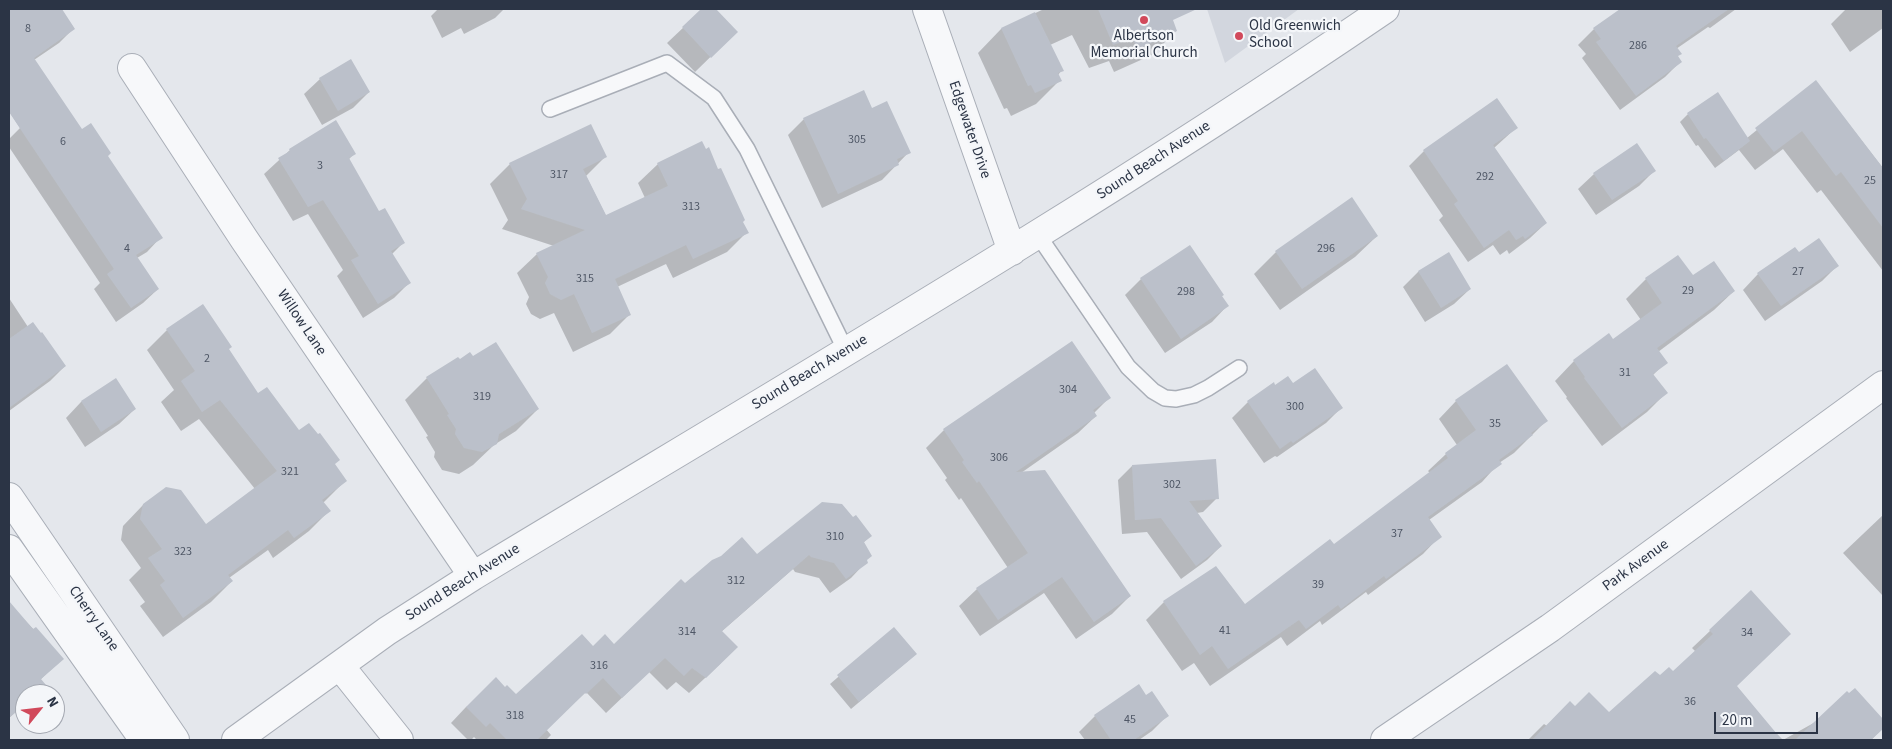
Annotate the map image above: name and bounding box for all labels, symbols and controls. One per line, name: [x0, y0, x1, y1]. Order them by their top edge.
marker: Albertson Memorial Church: [1138, 14, 1150, 26]
place label: Old Greenwich School: [1249, 18, 1341, 53]
house number: 8: [25, 22, 31, 36]
place label: Albertson Memorial Church: [1090, 28, 1198, 63]
marker: Old Greenwich School: [1233, 30, 1245, 42]
house number: 286: [1629, 39, 1647, 53]
street label: Edgewater Drive: [944, 79, 994, 181]
street label: Sound Beach Avenue: [1094, 118, 1214, 204]
house number: 305: [848, 133, 866, 147]
house number: 6: [60, 135, 66, 149]
house number: 3: [317, 159, 323, 173]
house number: 317: [550, 168, 568, 182]
house number: 292: [1476, 170, 1494, 184]
house number: 25: [1864, 174, 1876, 188]
house number: 313: [682, 200, 700, 214]
house number: 4: [124, 242, 130, 256]
house number: 296: [1317, 242, 1335, 256]
house number: 27: [1792, 265, 1804, 279]
house number: 315: [576, 272, 594, 286]
house number: 29: [1682, 284, 1694, 298]
house number: 298: [1177, 285, 1195, 299]
street label: Willow Lane: [272, 287, 330, 359]
street label: Sound Beach Avenue: [749, 331, 871, 415]
house number: 2: [204, 352, 210, 366]
house number: 31: [1619, 366, 1631, 380]
house number: 304: [1059, 383, 1077, 397]
house number: 319: [473, 390, 491, 404]
house number: 300: [1286, 400, 1304, 414]
house number: 35: [1489, 417, 1501, 431]
house number: 306: [990, 451, 1008, 465]
house number: 321: [281, 465, 299, 479]
house number: 302: [1163, 478, 1181, 492]
house number: 37: [1391, 527, 1403, 541]
house number: 310: [826, 530, 844, 544]
street label: Park Avenue: [1599, 536, 1673, 596]
street label: Sound Beach Avenue: [402, 540, 524, 626]
house number: 323: [174, 545, 192, 559]
house number: 312: [727, 574, 745, 588]
house number: 39: [1312, 578, 1324, 592]
street label: Cherry Lane: [64, 583, 122, 655]
house number: 41: [1219, 624, 1231, 638]
house number: 314: [678, 625, 696, 639]
house number: 34: [1741, 626, 1753, 640]
house number: 316: [590, 659, 608, 673]
north arrow: [15, 684, 65, 734]
text: N: [41, 693, 63, 711]
house number: 36: [1684, 695, 1696, 709]
scale bar: [1717, 702, 1821, 734]
house number: 318: [506, 709, 524, 723]
text: 20 m: [1722, 710, 1752, 731]
house number: 45: [1124, 713, 1136, 727]

